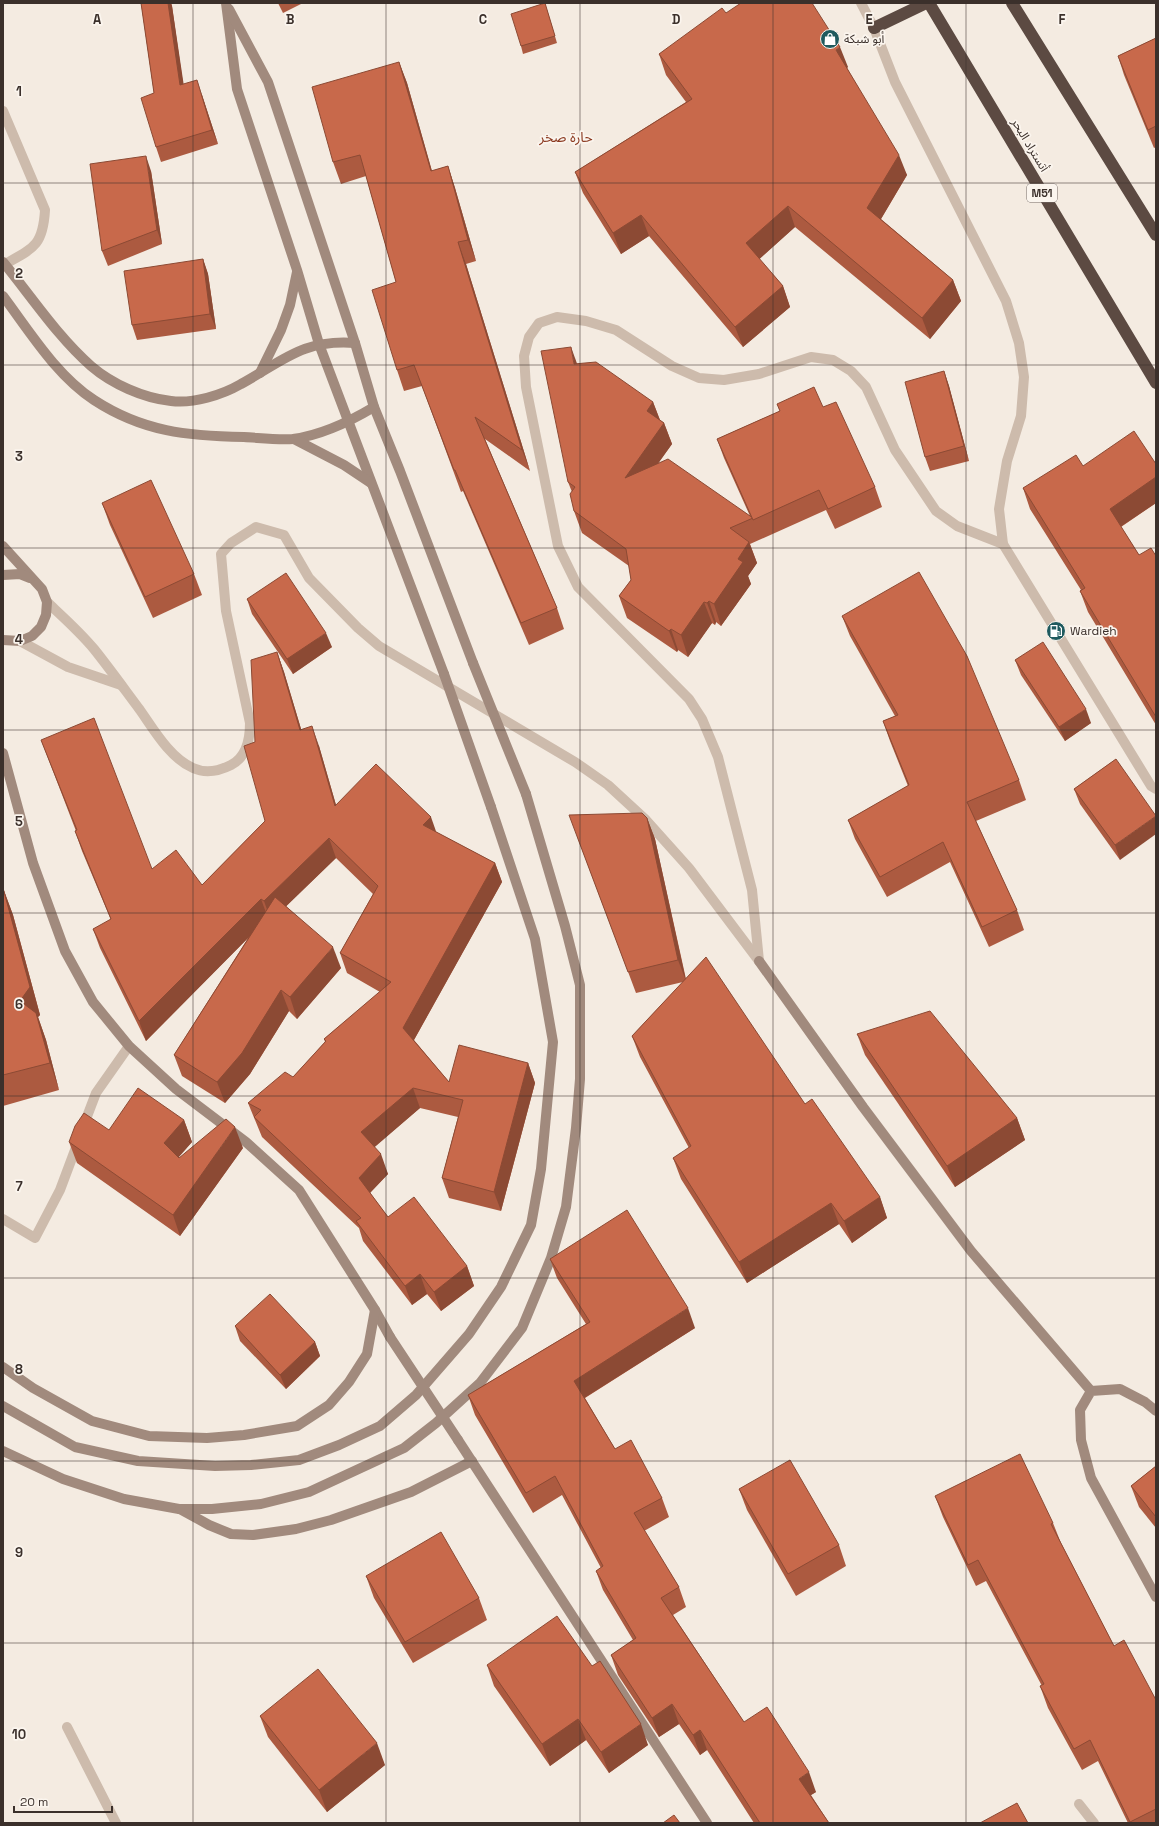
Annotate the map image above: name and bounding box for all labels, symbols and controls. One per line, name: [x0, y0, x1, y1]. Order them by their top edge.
text: A: [93, 11, 102, 28]
text: B: [286, 11, 295, 28]
text: C: [479, 11, 487, 28]
text: D: [672, 11, 681, 28]
text: E: [865, 11, 873, 28]
text: F: [1059, 11, 1066, 28]
shop icon: أبو شبكة: [819, 28, 841, 50]
place label: أبو شبكة: [844, 31, 884, 47]
text: 1: [16, 83, 22, 100]
street label: أتستراد البحر: [1007, 114, 1052, 175]
district label: حارة صخر: [538, 128, 593, 146]
road number: M51: [1027, 184, 1057, 202]
text: 2: [15, 265, 23, 282]
text: 3: [15, 448, 23, 465]
fuel station icon: Wardieh: [1045, 620, 1067, 642]
place label: Wardieh: [1070, 623, 1117, 639]
text: 4: [15, 631, 23, 648]
text: 5: [15, 813, 23, 830]
text: 6: [15, 996, 23, 1013]
text: 7: [15, 1178, 23, 1195]
text: 8: [15, 1361, 23, 1378]
text: 9: [15, 1544, 23, 1561]
text: 10: [12, 1726, 26, 1743]
scale bar: [14, 1788, 112, 1814]
text: 20 m: [20, 1794, 48, 1810]

